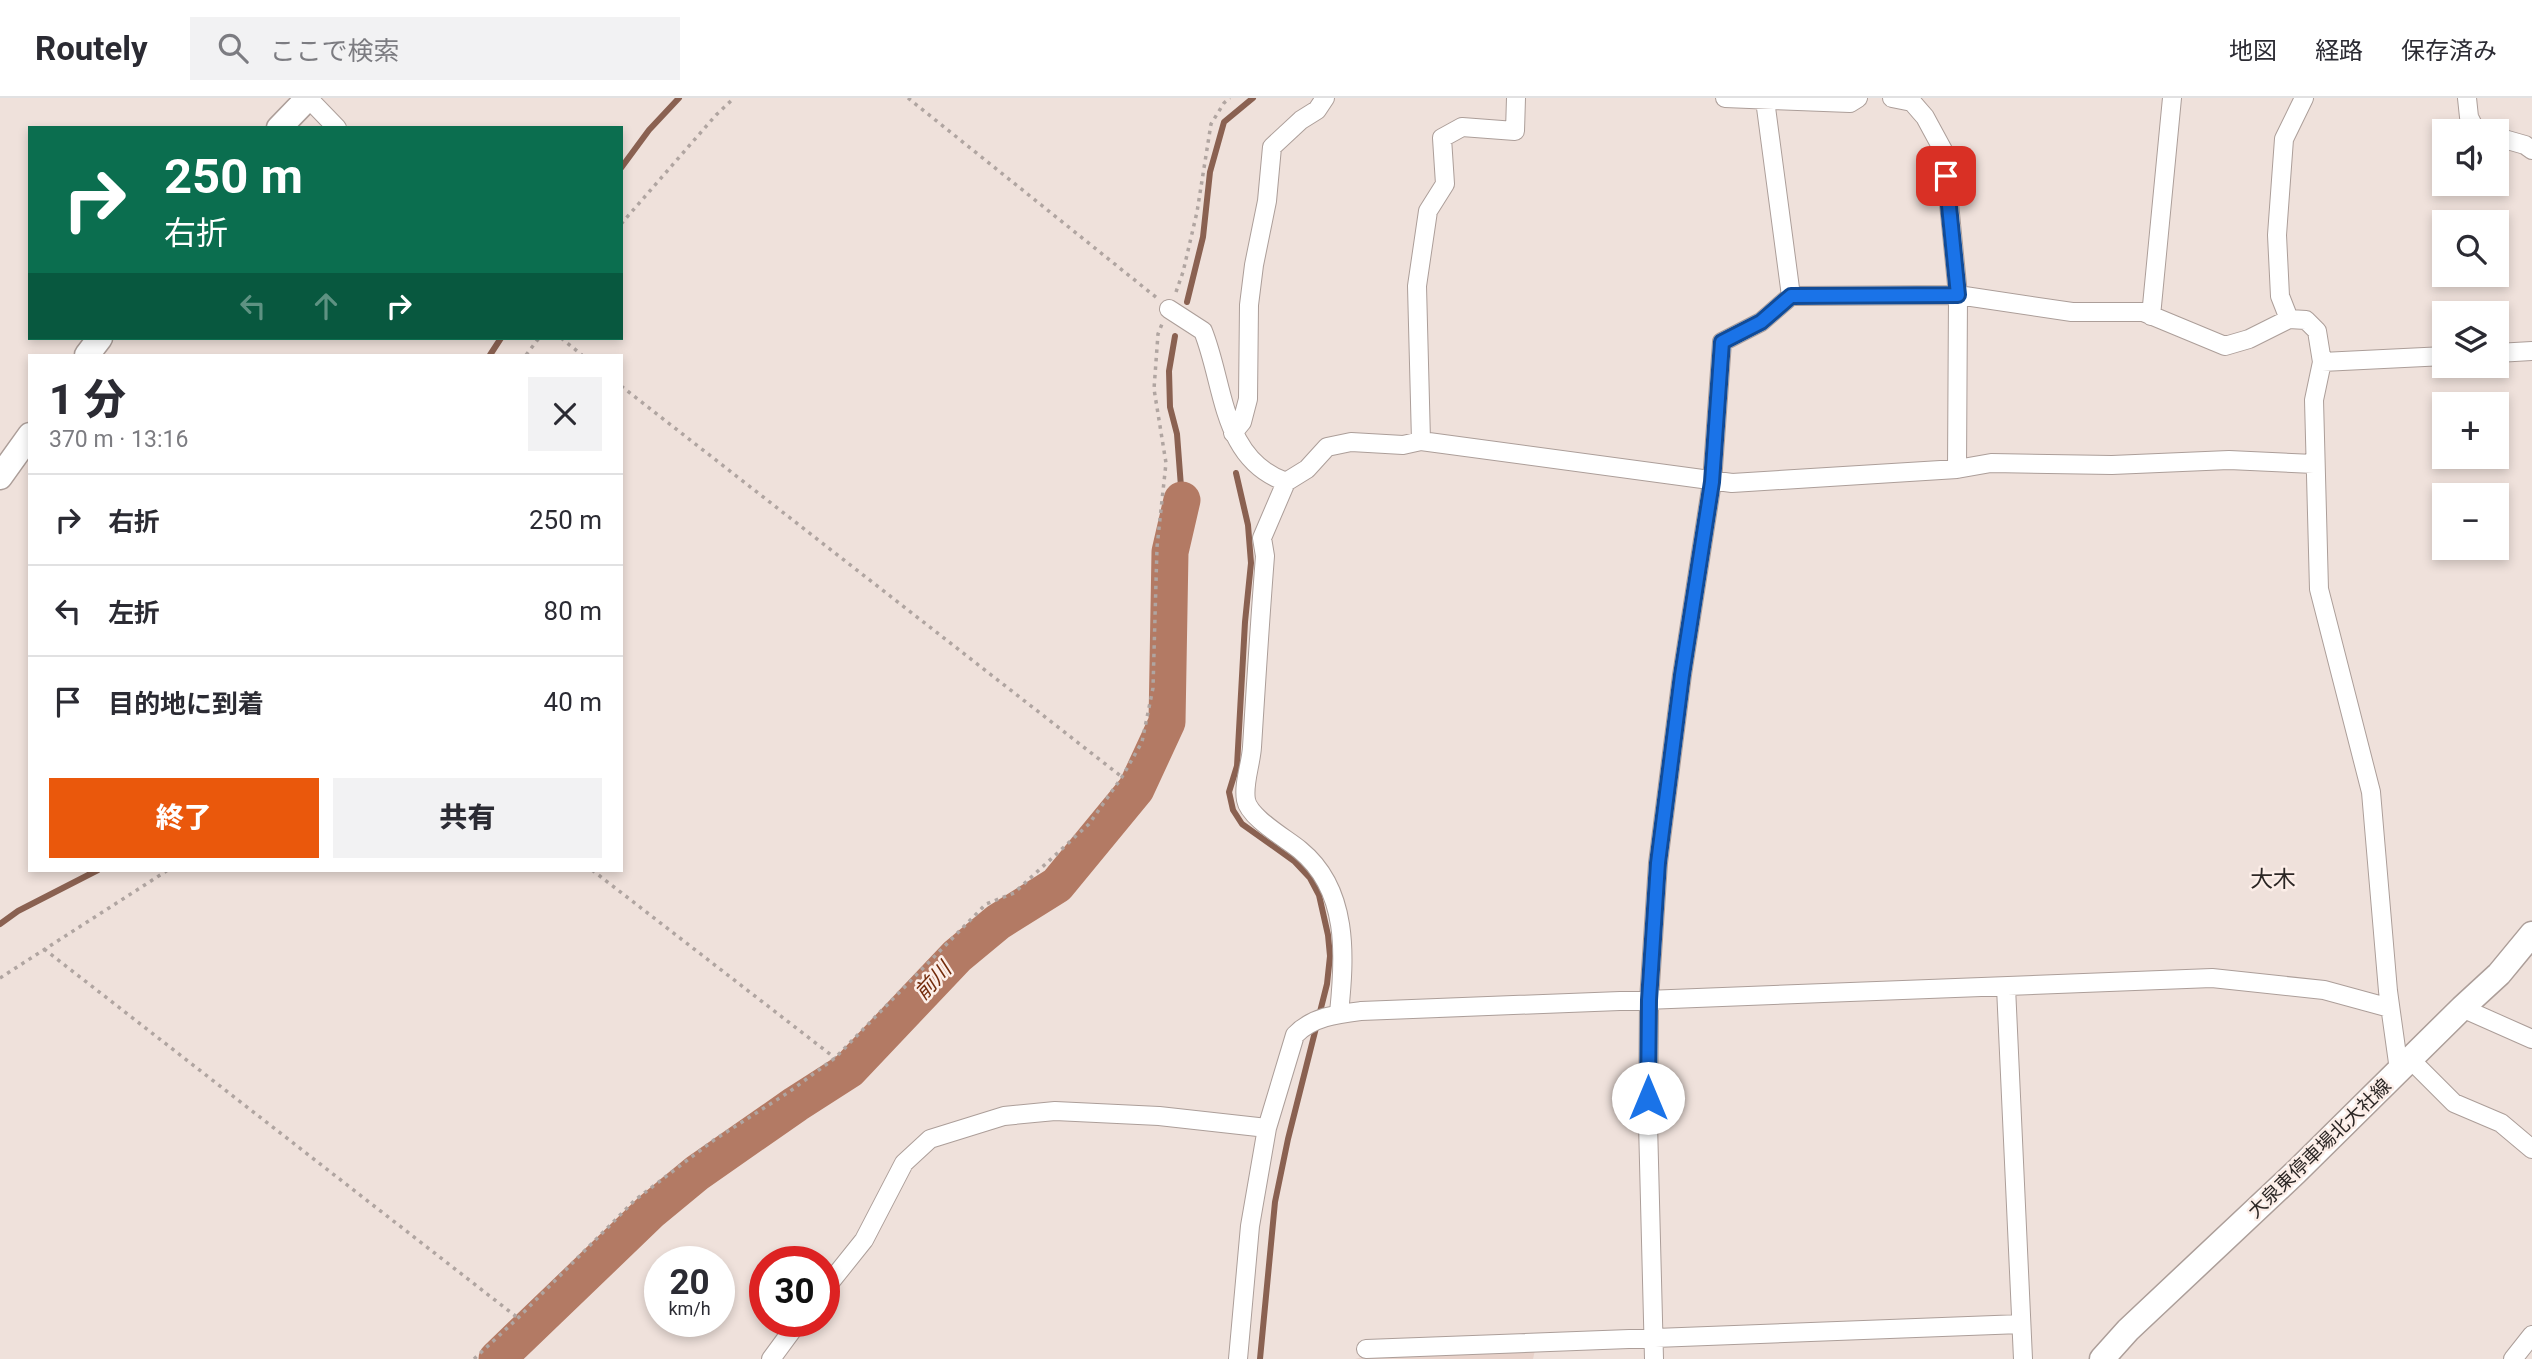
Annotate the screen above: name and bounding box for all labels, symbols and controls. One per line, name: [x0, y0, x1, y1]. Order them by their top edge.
search box: [190, 17, 680, 80]
text: Routely: [35, 29, 148, 68]
icon: search: [214, 29, 252, 67]
text: ここで検索: [270, 36, 400, 66]
text: 地図: [2229, 37, 2277, 65]
text: 経路: [2315, 37, 2363, 65]
text: 保存済み: [2401, 37, 2497, 65]
map controls: [2432, 119, 2509, 560]
button: sound: [2432, 119, 2509, 196]
pin: [1916, 146, 1976, 206]
text: 250 m: [164, 148, 303, 205]
icon: right: [49, 154, 140, 245]
icon: arrive: [1927, 157, 1965, 195]
button: search: [2432, 210, 2509, 287]
text: 右折: [164, 214, 228, 252]
icon: left: [234, 287, 272, 325]
icon: ahead: [307, 287, 345, 325]
icon: right: [380, 287, 418, 325]
button: layers: [2432, 301, 2509, 378]
text: 1 分: [49, 375, 126, 424]
button: close: [528, 377, 602, 451]
button: +: [2432, 392, 2509, 469]
text: 370 m · 13:16: [49, 426, 188, 453]
button: −: [2432, 483, 2509, 560]
icon: right: [49, 501, 87, 539]
text: 250 m: [529, 505, 602, 535]
text: 右折: [108, 507, 160, 537]
icon: left: [49, 592, 87, 630]
text: 80 m: [544, 596, 602, 626]
text: 左折: [108, 598, 160, 628]
icon: arrive: [49, 683, 87, 721]
text: 40 m: [544, 687, 602, 717]
text: 目的地に到着: [108, 689, 264, 719]
button: 終了: [49, 778, 319, 858]
button: 共有: [333, 778, 602, 858]
district label: 大木: [2250, 866, 2296, 893]
water label: 前川: [910, 956, 957, 1005]
position arrow: [1611, 1061, 1685, 1135]
street label: 大泉東停車場北大社線: [2243, 1074, 2396, 1223]
speed limit sign: 30: [749, 1246, 840, 1337]
text: 20: [669, 1262, 710, 1303]
text: km/h: [668, 1298, 711, 1319]

